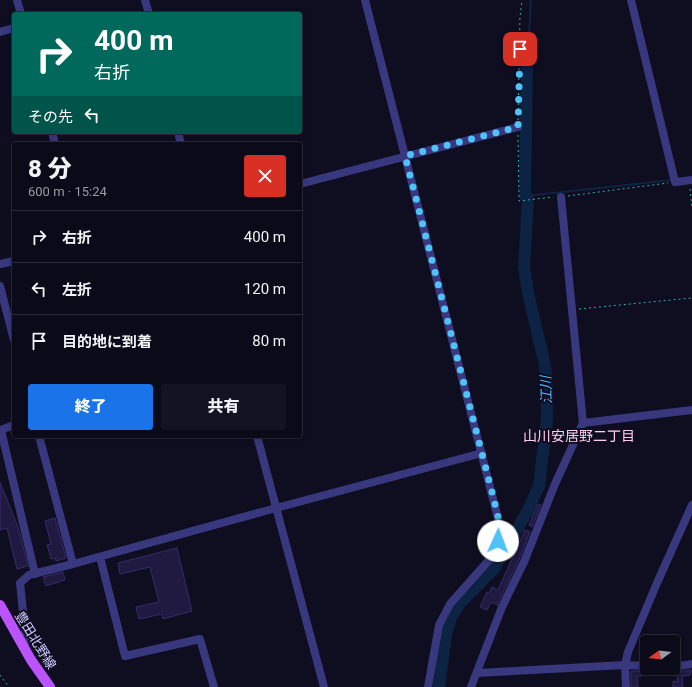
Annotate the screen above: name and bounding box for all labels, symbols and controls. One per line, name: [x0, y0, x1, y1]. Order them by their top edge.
text: 400 m: [94, 24, 173, 57]
icon: right: [28, 28, 80, 80]
pin: [503, 32, 537, 66]
icon: arrive: [509, 38, 531, 60]
text: 右折: [94, 62, 130, 83]
icon: left: [81, 104, 103, 126]
text: その先: [28, 108, 73, 126]
text: 8 分: [28, 155, 72, 183]
button: close: [244, 155, 286, 197]
text: 600 m · 15:24: [28, 184, 107, 199]
icon: right: [28, 226, 50, 248]
text: 400 m: [244, 228, 286, 246]
text: 右折: [62, 229, 92, 247]
icon: left: [28, 278, 50, 300]
text: 120 m: [244, 280, 286, 298]
text: 左折: [62, 281, 92, 299]
icon: arrive: [28, 330, 50, 352]
text: 80 m: [252, 332, 286, 350]
text: 目的地に到着: [62, 333, 152, 351]
water label: 江川: [537, 374, 554, 404]
button: 終了: [28, 384, 153, 430]
button: 共有: [161, 384, 286, 430]
district label: 山川安居野二丁目: [523, 428, 635, 444]
position arrow: [477, 520, 519, 562]
street label: 豊田北野線: [12, 609, 59, 672]
north arrow: [640, 635, 680, 675]
map controls: [640, 635, 680, 675]

